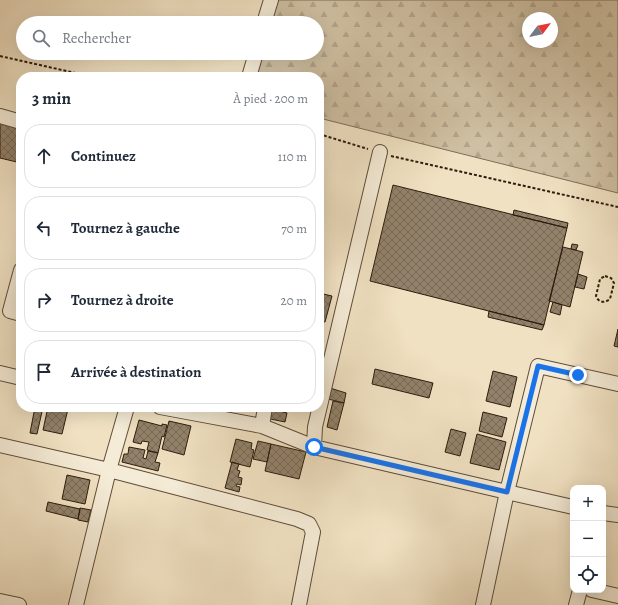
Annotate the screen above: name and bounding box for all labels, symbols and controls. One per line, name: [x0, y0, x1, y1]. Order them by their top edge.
north arrow: [522, 12, 558, 48]
search box: [16, 16, 324, 60]
icon: search: [30, 27, 52, 49]
text: Rechercher: [62, 28, 131, 48]
text: 3 min: [32, 87, 71, 110]
text: À pied · 200 m: [233, 90, 308, 107]
icon: ahead: [33, 145, 55, 167]
text: Continuez: [71, 146, 136, 166]
text: 110 m: [278, 148, 307, 165]
icon: left: [33, 217, 55, 239]
text: Tournez à gauche: [71, 218, 180, 238]
text: 70 m: [281, 220, 307, 237]
icon: right: [33, 289, 55, 311]
text: Tournez à droite: [71, 290, 174, 310]
text: 20 m: [281, 292, 307, 309]
icon: arrive: [33, 361, 55, 383]
text: Arrivée à destination: [71, 362, 202, 382]
route end: [569, 366, 587, 384]
route start: [305, 438, 323, 456]
map controls: [570, 485, 606, 593]
button: +: [570, 485, 606, 521]
button: −: [570, 521, 606, 557]
button: locate: [570, 557, 606, 593]

